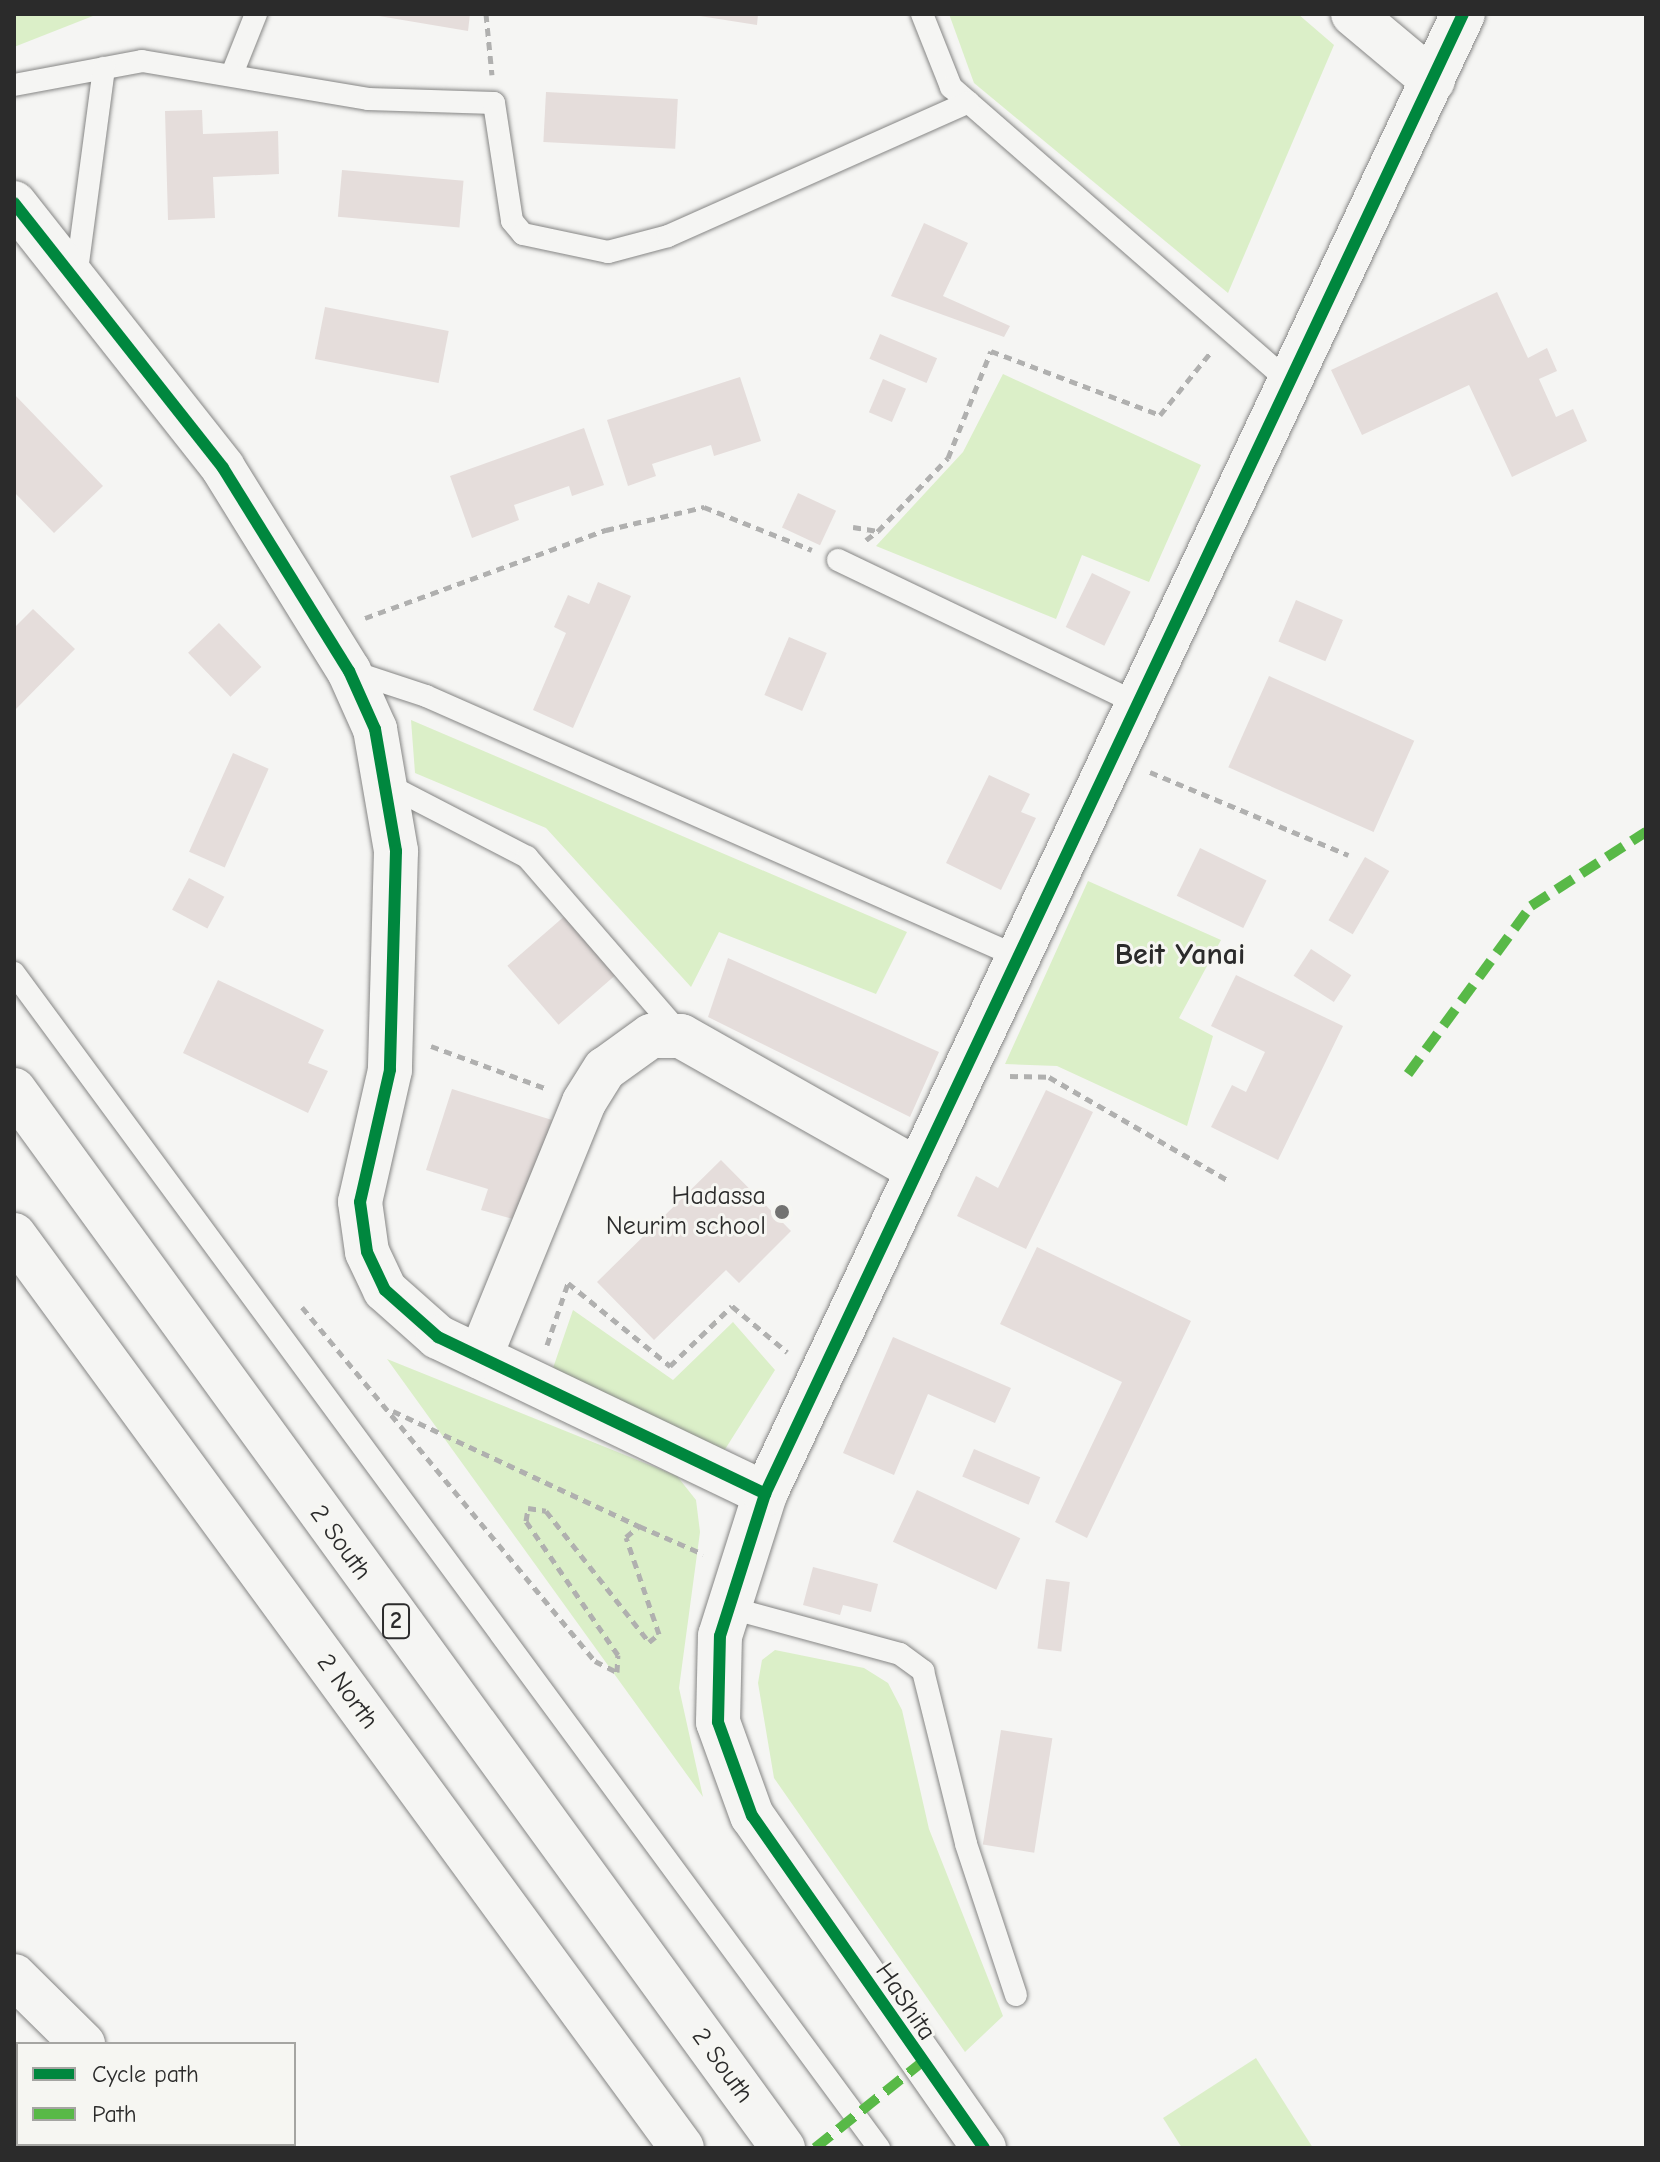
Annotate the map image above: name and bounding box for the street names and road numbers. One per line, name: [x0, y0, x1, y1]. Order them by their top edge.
street label: 2 South: [302, 1499, 378, 1587]
road number: 2: [382, 1601, 410, 1641]
street label: 2 North: [309, 1649, 385, 1735]
street label: HaShita: [868, 1957, 942, 2047]
street label: 2 South: [684, 2022, 760, 2110]

